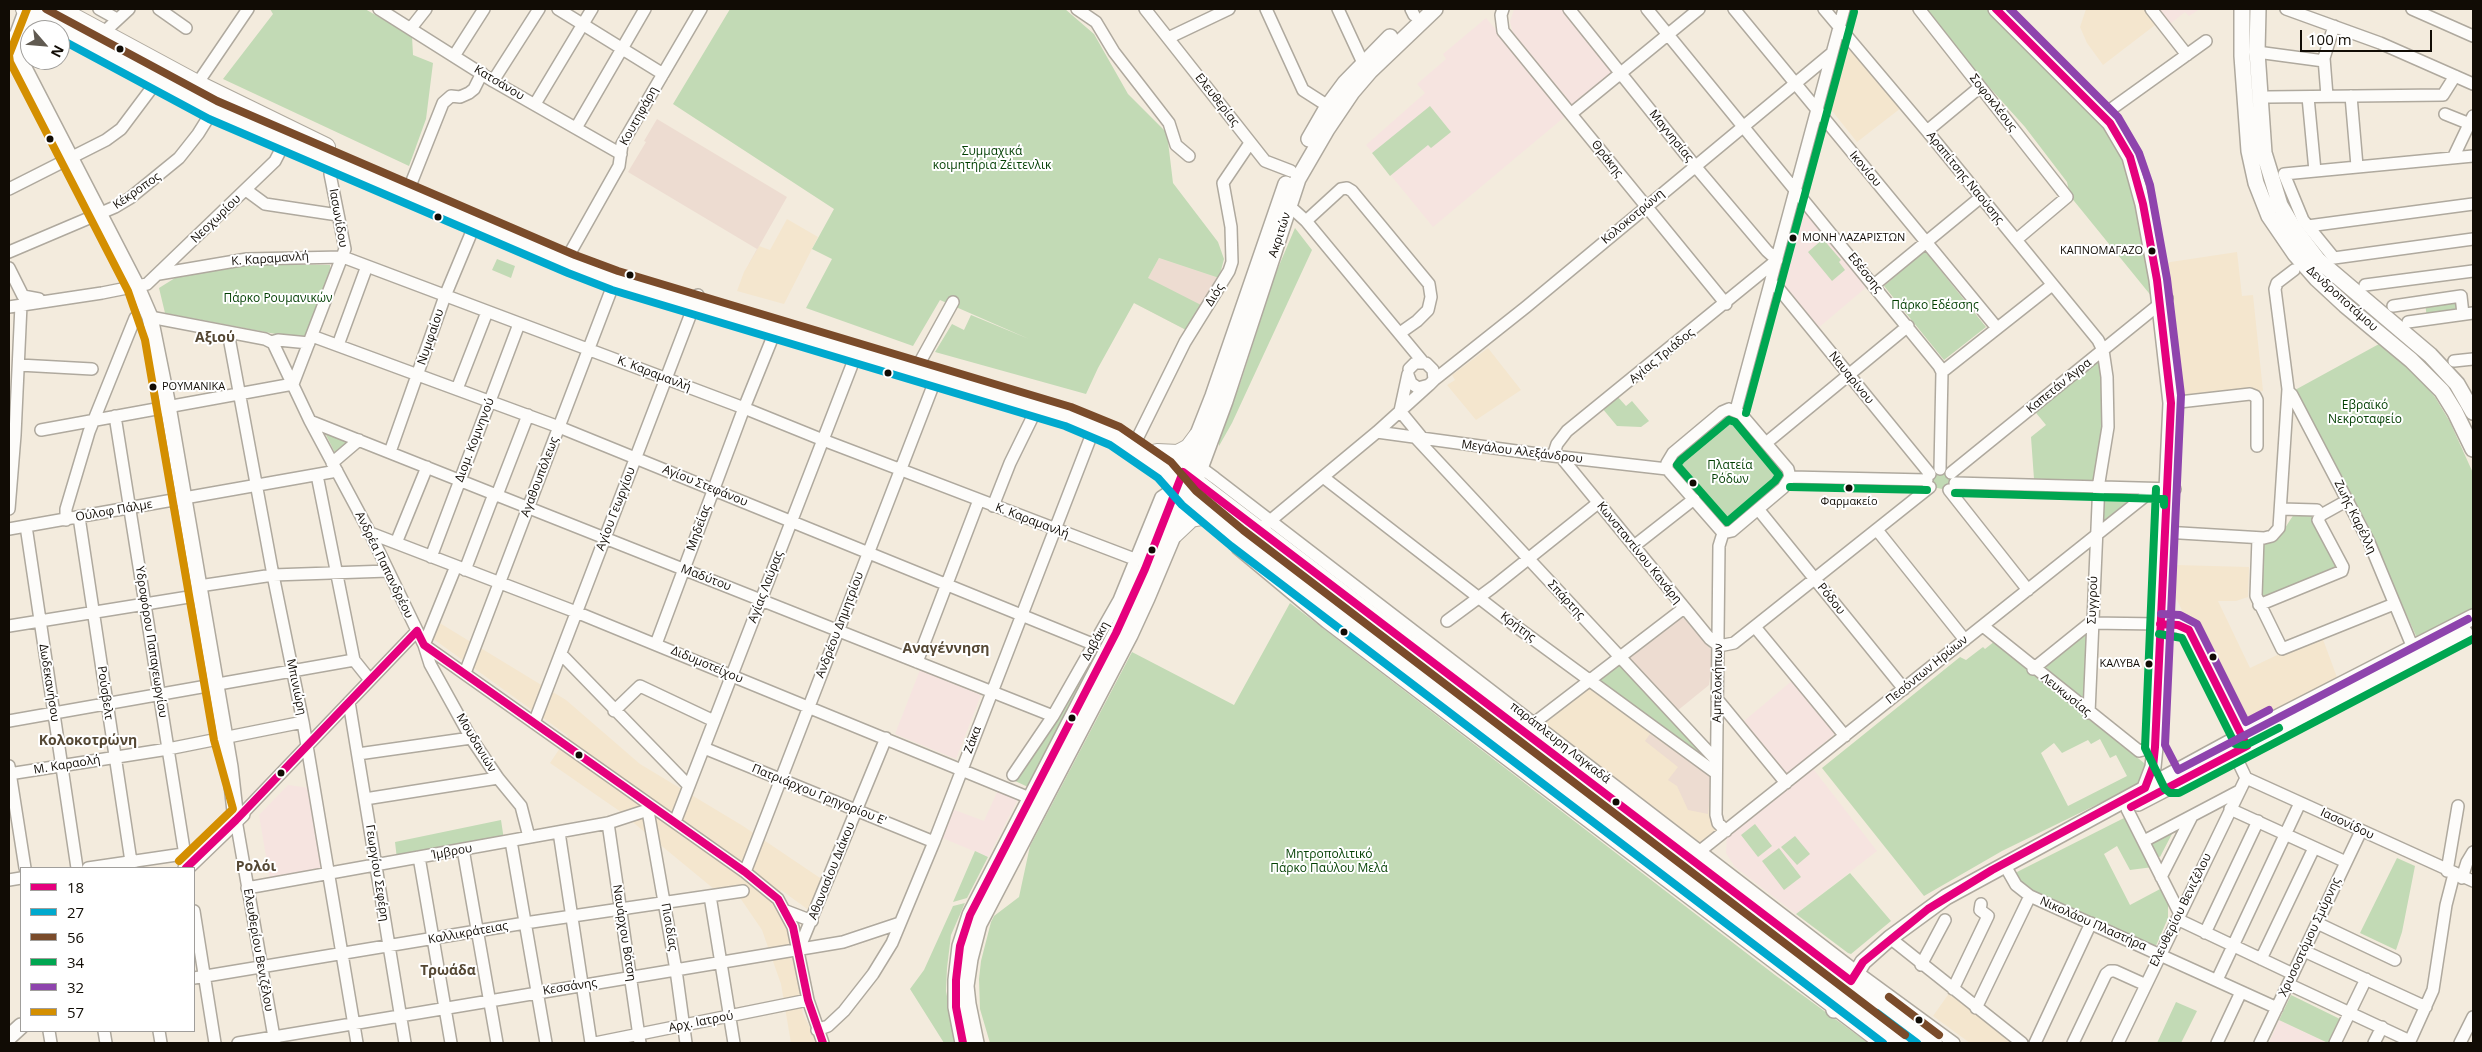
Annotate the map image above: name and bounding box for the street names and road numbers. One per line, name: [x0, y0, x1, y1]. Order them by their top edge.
street label: Κατσάνου: [471, 62, 527, 104]
street label: Ελευθερίας: [1192, 71, 1242, 129]
street label: Σοφοκλέους: [1966, 72, 2020, 134]
street label: Κουτηφάρη: [617, 84, 661, 148]
street label: Μαγνησίας: [1646, 107, 1696, 165]
street label: Αραπίτσης Ναούσης: [1923, 129, 2007, 227]
street label: Θράκης: [1588, 137, 1626, 181]
street label: Ικονίου: [1846, 148, 1884, 190]
street label: Κέκροπος: [110, 169, 164, 213]
street label: Κολοκοτρώνη: [1599, 186, 1667, 248]
street label: Ιασωνίδου: [326, 187, 350, 249]
street label: Νεοχωρίου: [188, 192, 244, 246]
street label: Ακριτών: [1266, 211, 1294, 259]
street label: Κ. Καραμανλή: [231, 249, 309, 269]
street label: Εδέσσης: [1844, 250, 1886, 296]
street label: Δενδροποτάμου: [2303, 263, 2381, 335]
street label: Διός: [1203, 281, 1227, 309]
street label: Νυμφαίου: [415, 307, 447, 367]
street label: Αγίας Τριάδος: [1627, 325, 1697, 387]
street label: Ναυαρίνου: [1825, 349, 1877, 407]
street label: Κ. Καραμανλή: [615, 353, 693, 395]
street label: Καπετάν Άγρα: [2024, 356, 2094, 416]
street label: Διομ. Κομνηνού: [452, 396, 498, 484]
street label: Αγαθουπόλεως: [518, 435, 562, 519]
street label: Μεγάλου Αλεξάνδρου: [1460, 437, 1584, 467]
street label: Αγίου Στεφάνου: [660, 462, 750, 510]
street label: Αγίου Γεωργίου: [593, 465, 639, 553]
street label: Ζωής Καρέλλη: [2331, 478, 2379, 556]
street label: Ούλοφ Πάλμε: [75, 497, 153, 525]
street label: Κωνσταντίνου Κανάρη: [1593, 499, 1685, 607]
street label: Κ. Καραμανλή: [993, 500, 1071, 542]
street label: Μηδείας: [684, 503, 714, 553]
street label: Ανδρέα Παπανδρέου: [352, 509, 416, 621]
street label: Αγίας Λαύρας: [746, 549, 786, 625]
street label: Μαδύτου: [679, 562, 733, 594]
street label: Υδροφόρου Παπαγεωργίου: [132, 565, 170, 719]
street label: Ανδρέου Δημητρίου: [813, 570, 867, 680]
street label: Συγγρού: [2085, 576, 2101, 624]
street label: Σπάρτης: [1544, 578, 1588, 622]
street label: Ρόδου: [1814, 580, 1848, 618]
street label: Κρήτης: [1497, 609, 1539, 645]
street label: Δαβάκη: [1079, 619, 1113, 663]
street label: Πεσόντων Ηρώων: [1883, 633, 1971, 707]
street label: Δωδεκανήσου: [36, 643, 62, 723]
street label: Διδυμοτείχου: [669, 643, 745, 687]
street label: Αμπελοκήπων: [1710, 643, 1726, 723]
street label: Μπινιώρη: [283, 658, 309, 716]
street label: Ρούσβελτ: [94, 665, 116, 721]
street label: Λευκωσίας: [2038, 670, 2094, 720]
street label: παράπλευρη Λαγκαδά: [1507, 699, 1613, 787]
street label: Μουδανιών: [453, 711, 499, 775]
street label: Ζάκα: [961, 724, 985, 756]
street label: Μ. Καραολή: [33, 753, 101, 777]
street label: Πατριάρχου Γρηγορίου Ε': [749, 761, 889, 829]
street label: Ιασονίδου: [2318, 805, 2376, 843]
street label: Αθανασίου Διάκου: [806, 820, 858, 922]
street label: Γεωργίου Σεφέρη: [362, 824, 392, 922]
street label: Ίμβρου: [431, 841, 473, 863]
street label: Ελευθερίου Βενιζέλου: [2147, 851, 2215, 969]
street label: Χρυσοστόμου Σμύρνης: [2276, 875, 2344, 999]
street label: Ναυάρχου Βότση: [609, 884, 639, 982]
street label: Ελευθερίου Βενιζέλου: [240, 887, 276, 1013]
street label: Νικολάου Πλαστήρα: [2037, 894, 2149, 954]
street label: Πισιδίας: [658, 902, 680, 952]
street label: Καλλικράτειας: [427, 919, 509, 947]
street label: Κεσσάνης: [542, 976, 598, 998]
street label: Αρχ. Ιατρού: [667, 1009, 735, 1035]

